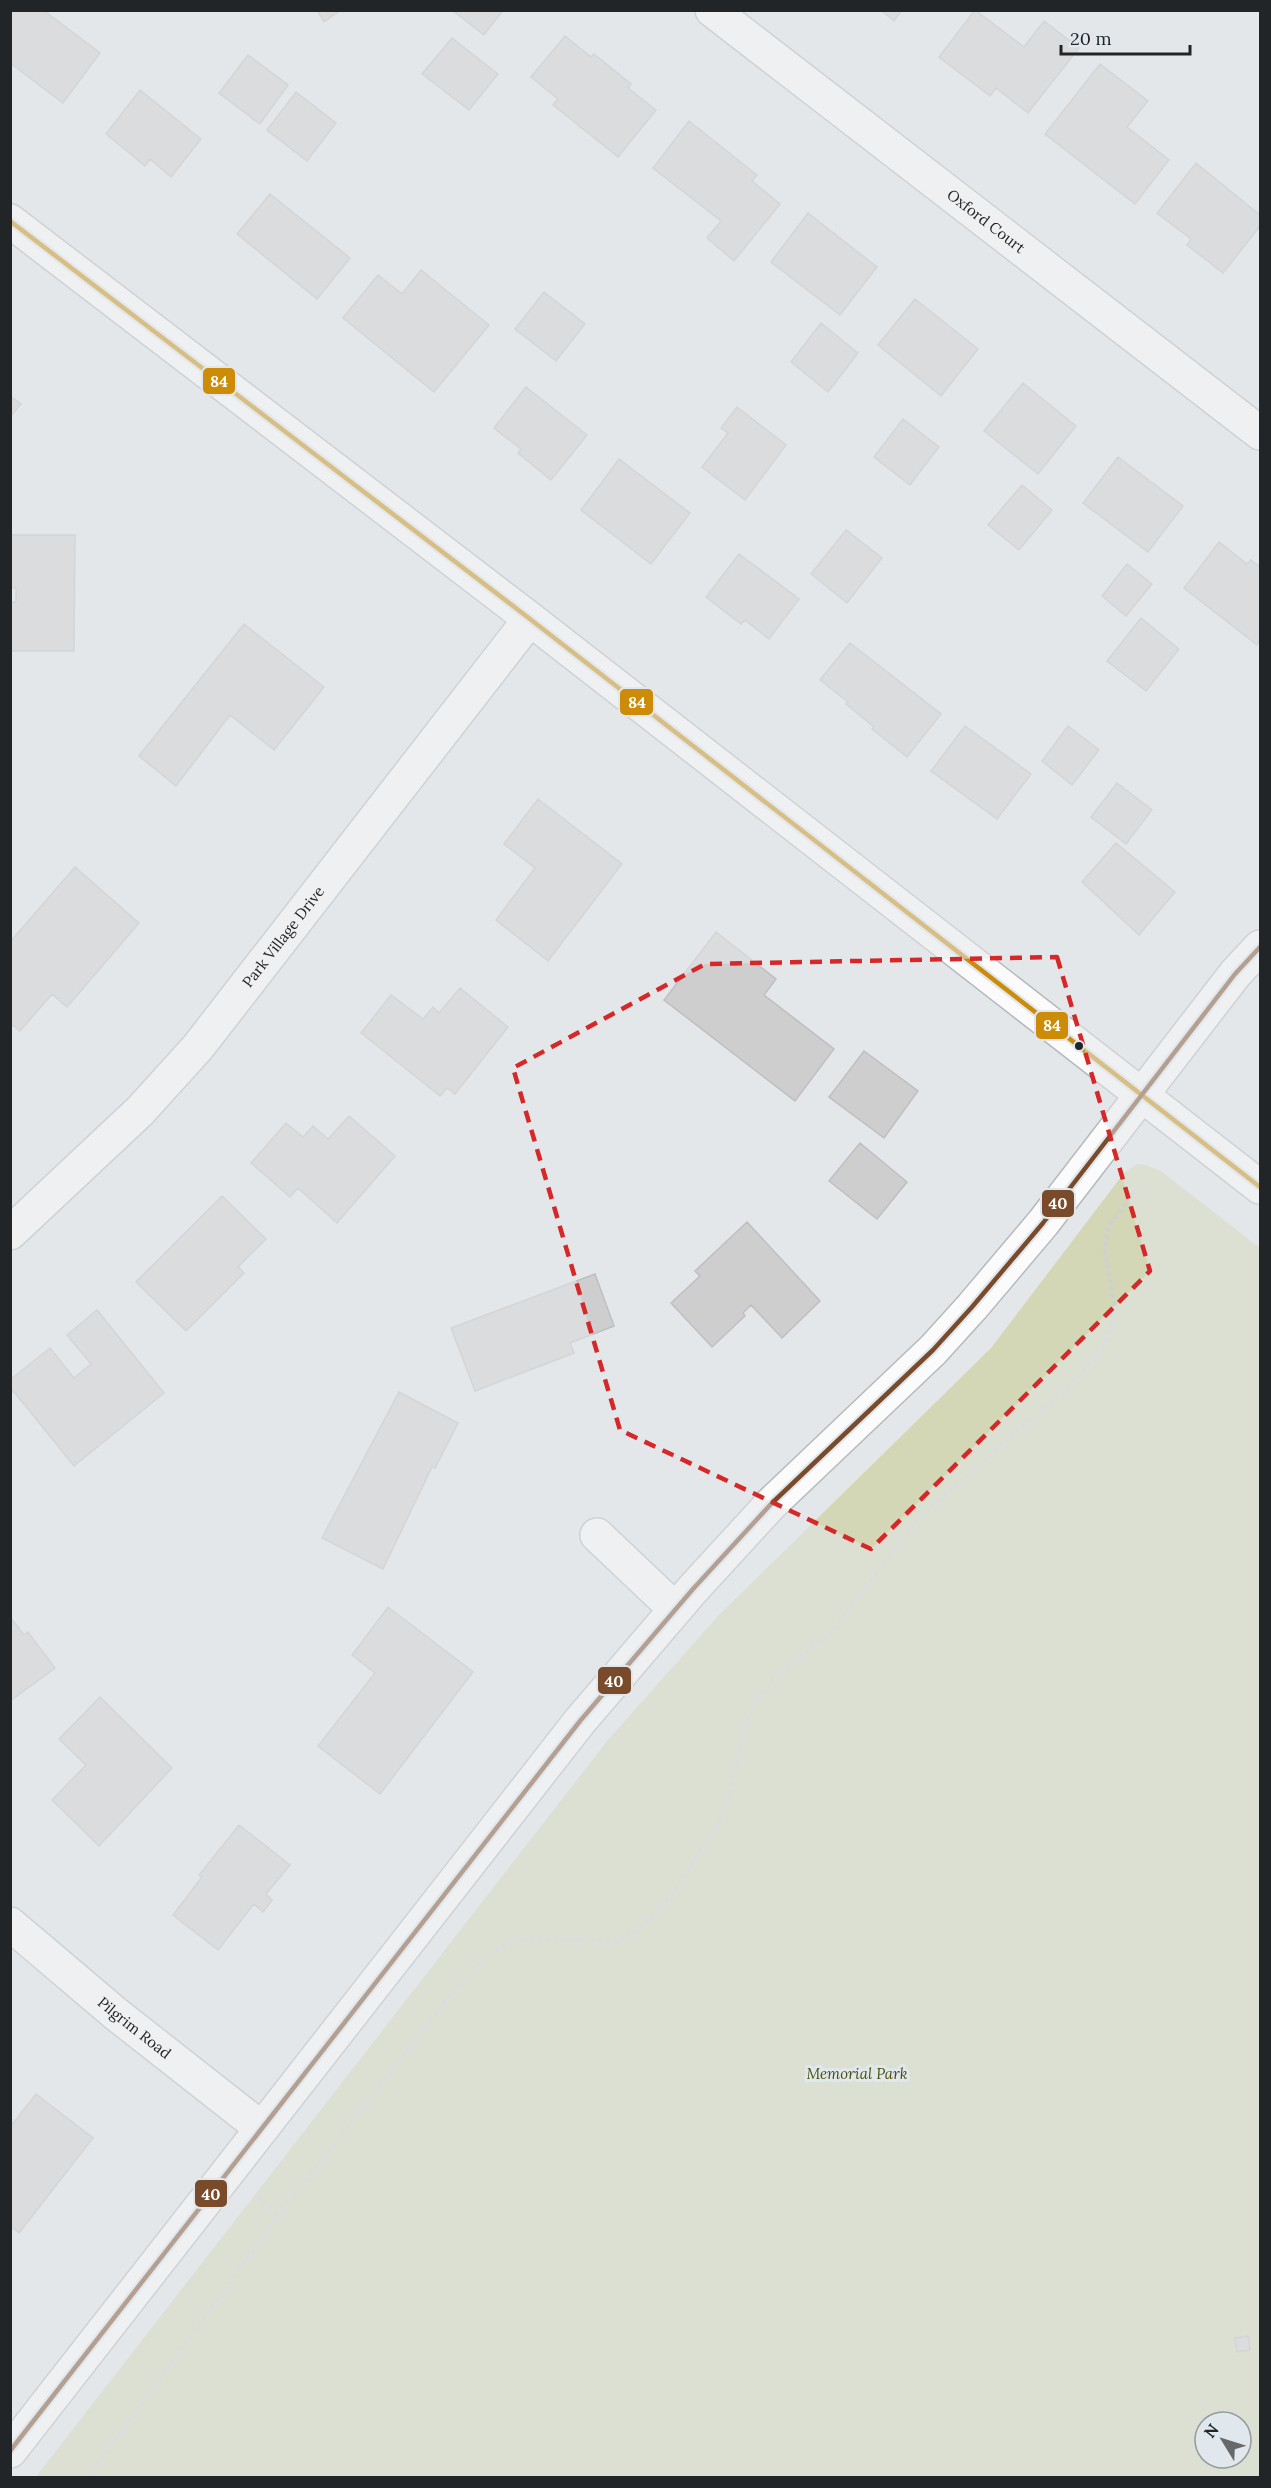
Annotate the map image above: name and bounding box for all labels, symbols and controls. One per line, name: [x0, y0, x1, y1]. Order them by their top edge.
scale bar: [1061, 18, 1190, 56]
text: 20 m: [1070, 27, 1112, 50]
street label: Oxford Court: [943, 185, 1029, 257]
line badge: 84: [202, 367, 236, 395]
text: 84: [210, 371, 228, 391]
line badge: 84: [619, 688, 654, 716]
text: 84: [628, 692, 646, 712]
street label: Park Village Drive: [238, 882, 328, 991]
line badge: 84: [1035, 1011, 1069, 1040]
text: 84: [1043, 1015, 1061, 1035]
unlabelled marker: [1073, 1040, 1085, 1052]
line badge: 40: [1041, 1189, 1075, 1218]
text: 40: [1049, 1193, 1067, 1213]
line badge: 40: [597, 1666, 632, 1695]
text: 40: [605, 1671, 623, 1691]
street label: Pilgrim Road: [94, 1993, 175, 2063]
park label: Memorial Park: [806, 2064, 908, 2083]
line badge: 40: [194, 2179, 228, 2208]
text: 40: [202, 2184, 220, 2204]
north arrow: [1193, 2410, 1253, 2470]
text: N: [1199, 2420, 1223, 2442]

